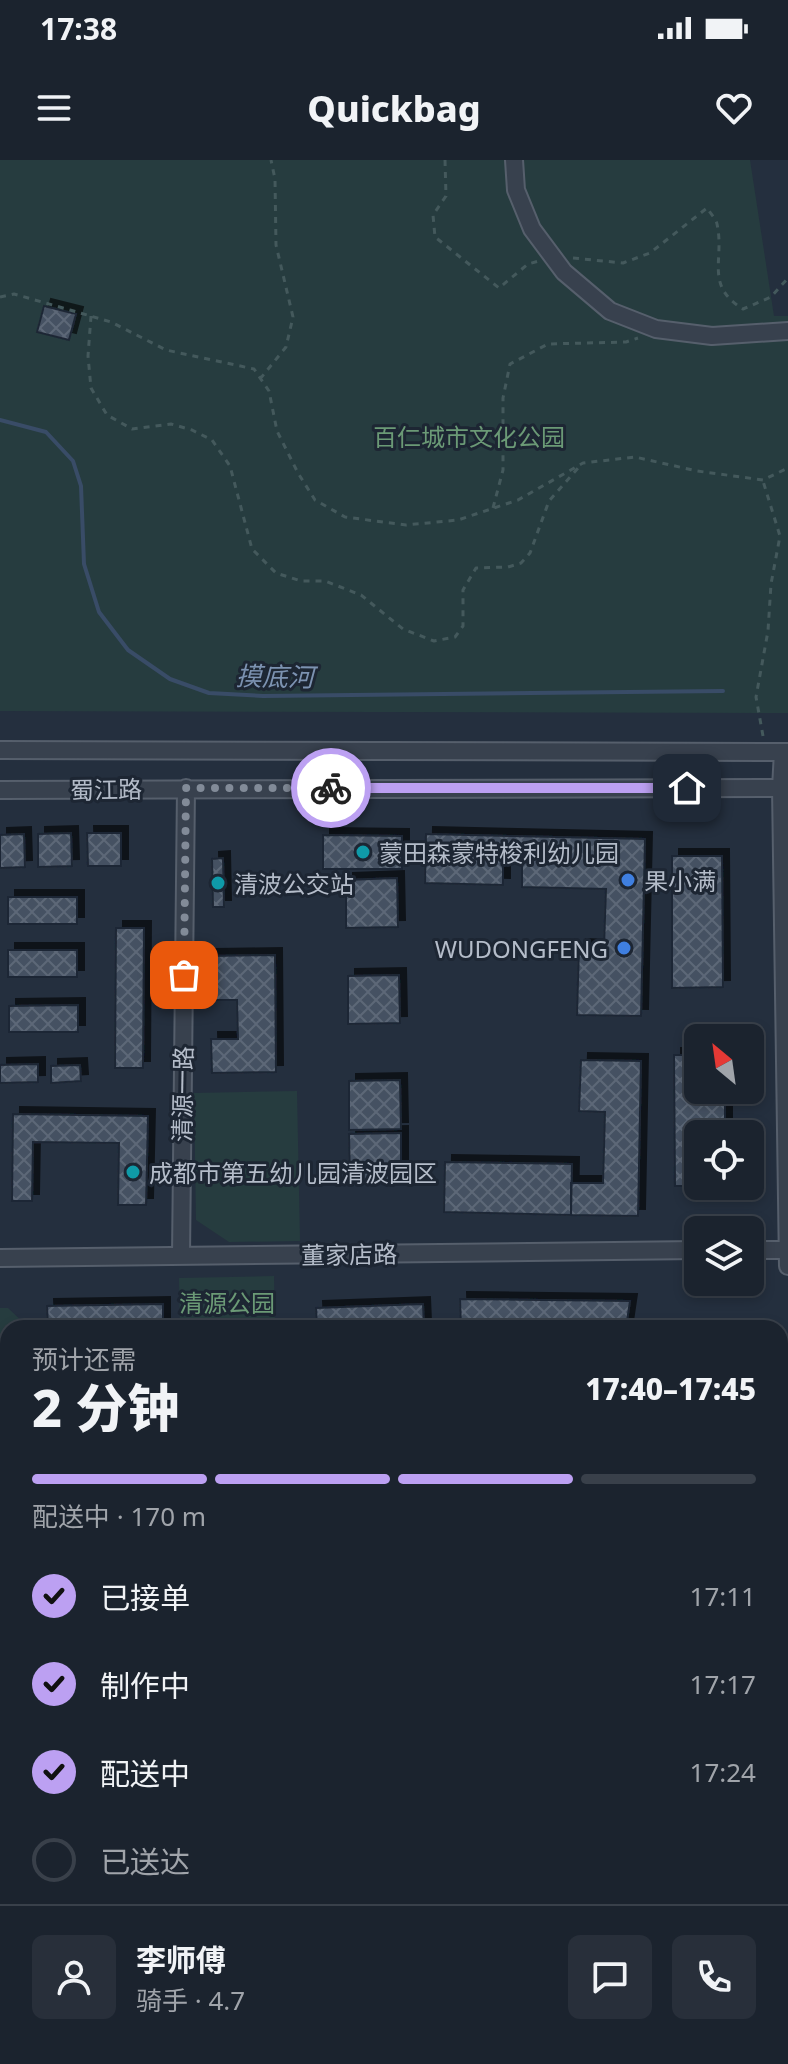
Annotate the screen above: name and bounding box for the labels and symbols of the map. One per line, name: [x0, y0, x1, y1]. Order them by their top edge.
park label: 百仁城市文化公园: [373, 420, 565, 453]
water label: 摸底河: [236, 657, 319, 695]
courier: [291, 748, 371, 828]
pin: [653, 754, 721, 822]
street label: 蜀江路: [70, 772, 142, 806]
place label: 蒙田森蒙特梭利幼儿园: [379, 836, 619, 869]
marker: 蒙田森蒙特梭利幼儿园: [354, 843, 372, 861]
place label: 果小满: [644, 864, 716, 897]
place label: 清波公交站: [234, 867, 354, 900]
marker: 果小满: [619, 871, 637, 889]
marker: 清波公交站: [209, 874, 227, 892]
place label: WUDONGFENG: [435, 932, 608, 965]
marker: WUDONGFENG: [615, 939, 633, 957]
pin: [150, 941, 218, 1009]
north arrow: [684, 1024, 764, 1104]
street label: 清源一路: [165, 1046, 199, 1142]
place label: 成都市第五幼儿园清波园区: [149, 1156, 437, 1189]
marker: 成都市第五幼儿园清波园区: [124, 1163, 142, 1181]
street label: 董家店路: [301, 1237, 397, 1271]
park label: 清源公园: [179, 1286, 275, 1319]

